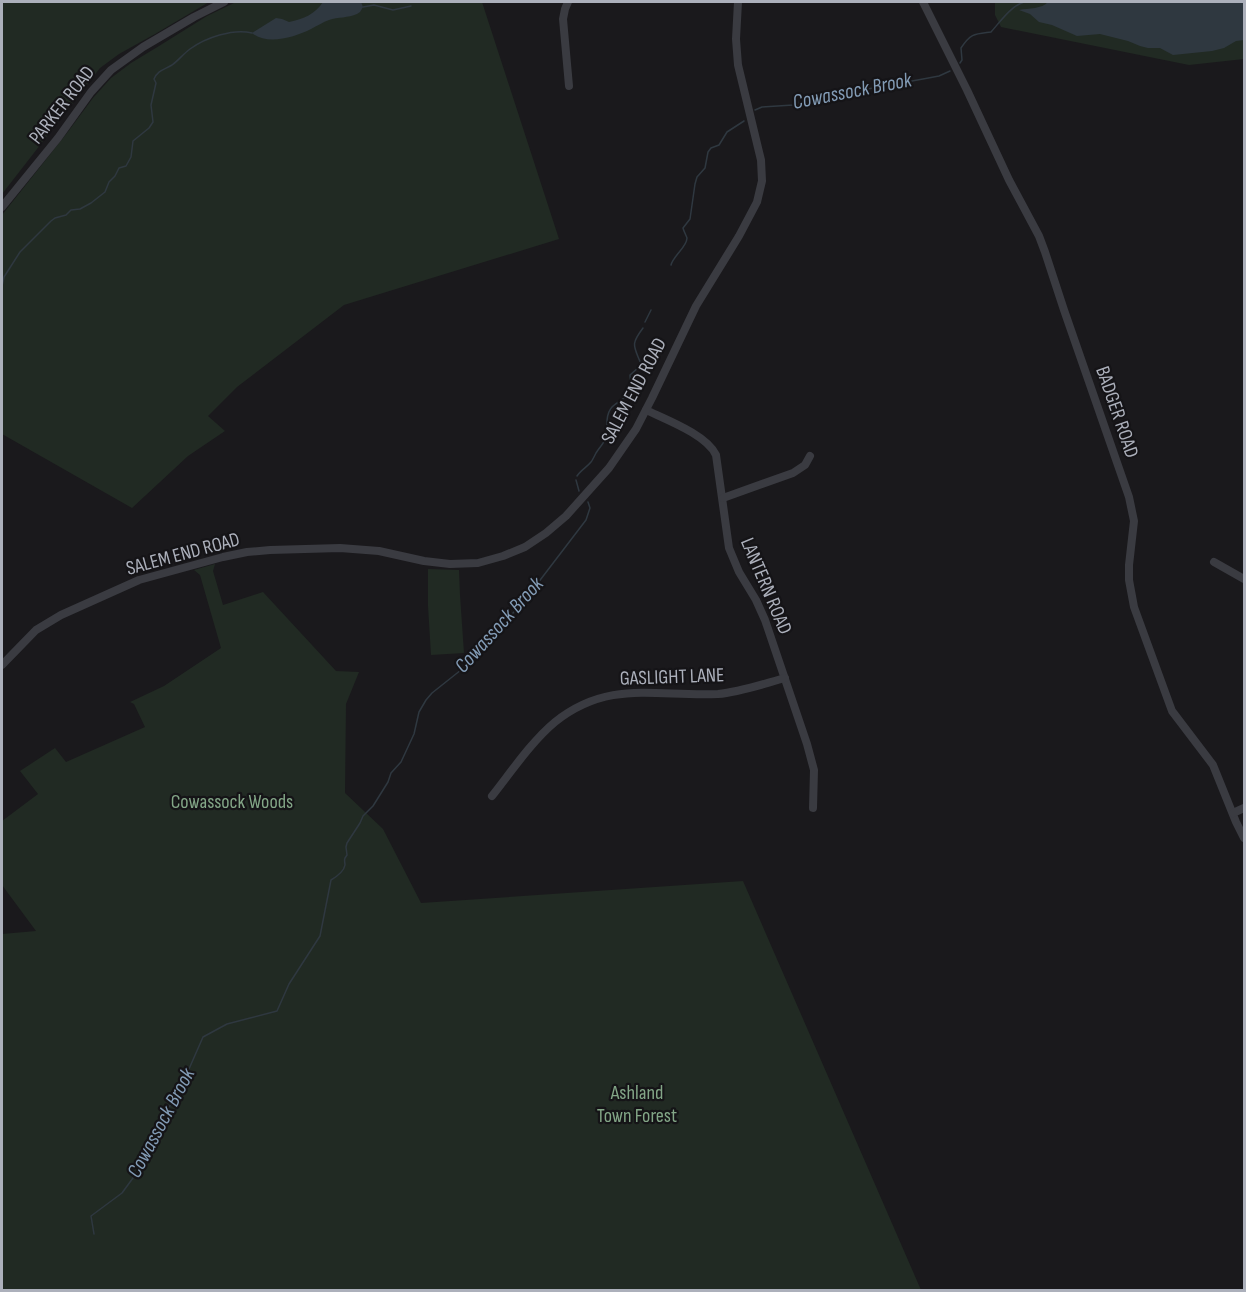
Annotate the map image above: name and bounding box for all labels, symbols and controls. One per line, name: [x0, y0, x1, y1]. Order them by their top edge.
street label: PARKER ROAD: [24, 61, 100, 149]
water label: Cowassock Brook: [790, 67, 915, 115]
street label: SALEM END ROAD: [596, 334, 672, 448]
street label: BADGER ROAD: [1090, 363, 1144, 461]
street label: SALEM END ROAD: [124, 527, 242, 581]
street label: LANTERN ROAD: [735, 534, 797, 638]
water label: Cowassock Brook: [449, 571, 549, 678]
street label: GASLIGHT LANE: [619, 663, 725, 691]
park label: Cowassock Woods: [171, 790, 293, 814]
water label: Cowassock Brook: [122, 1063, 201, 1182]
park label: Ashland Town Forest: [597, 1081, 677, 1128]

